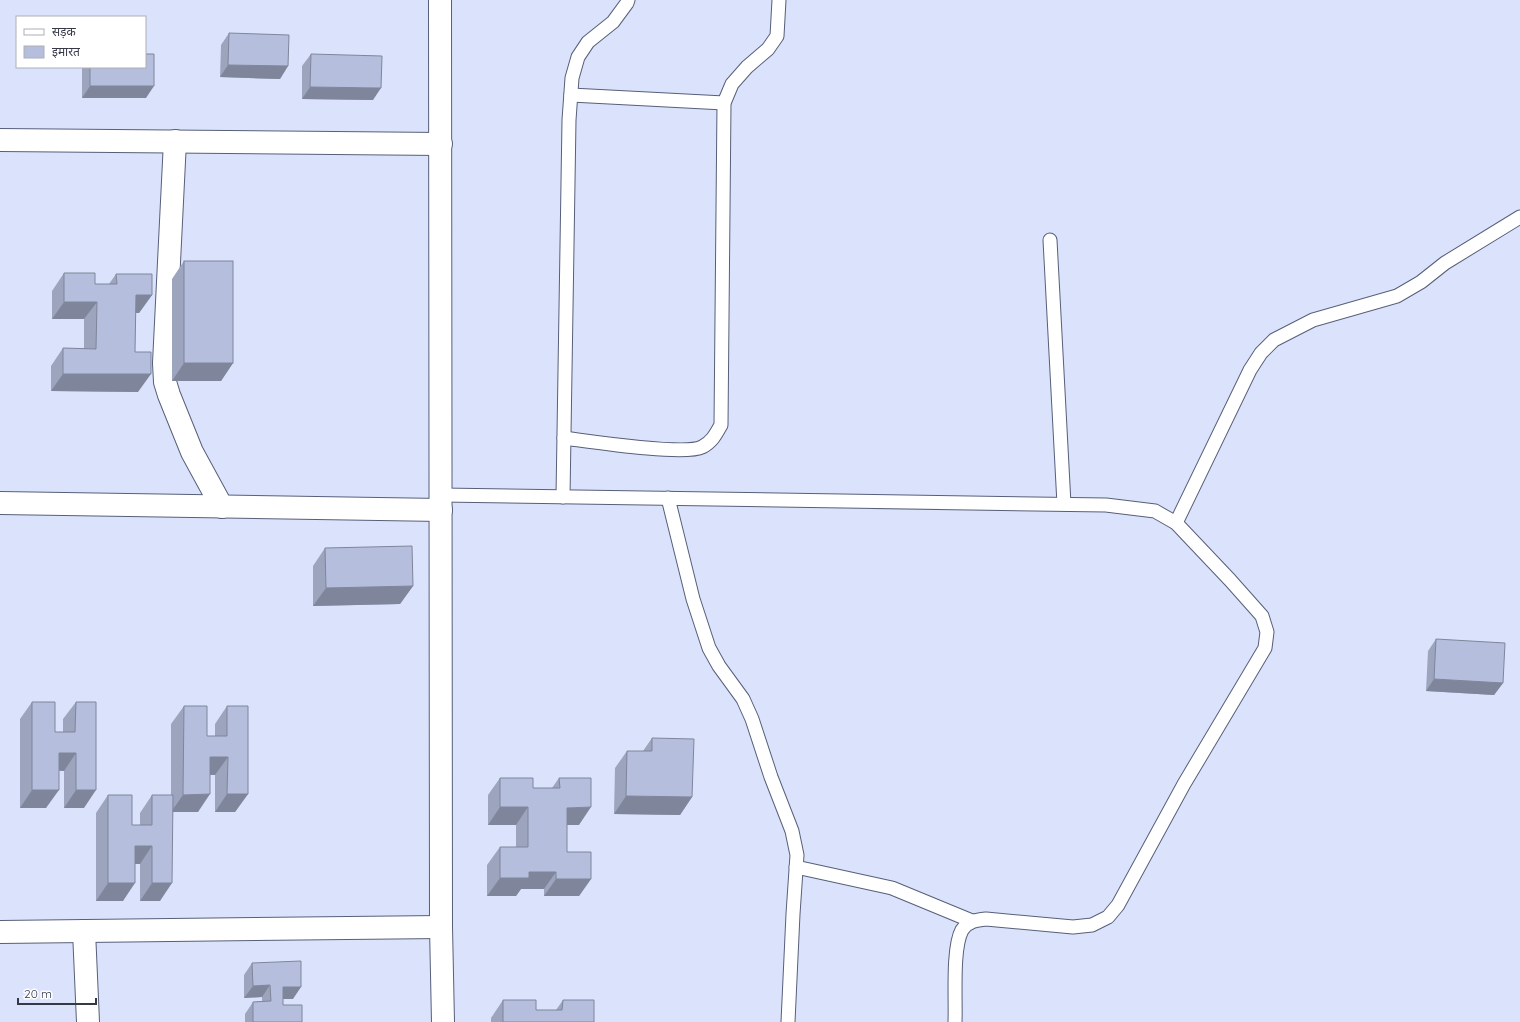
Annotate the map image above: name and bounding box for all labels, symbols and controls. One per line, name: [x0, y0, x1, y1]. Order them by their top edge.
legend: [16, 16, 146, 68]
text: सड़क: [52, 24, 77, 39]
text: इमारत: [52, 44, 81, 59]
scale bar: [18, 980, 96, 1006]
text: 20 m: [24, 986, 52, 1001]

